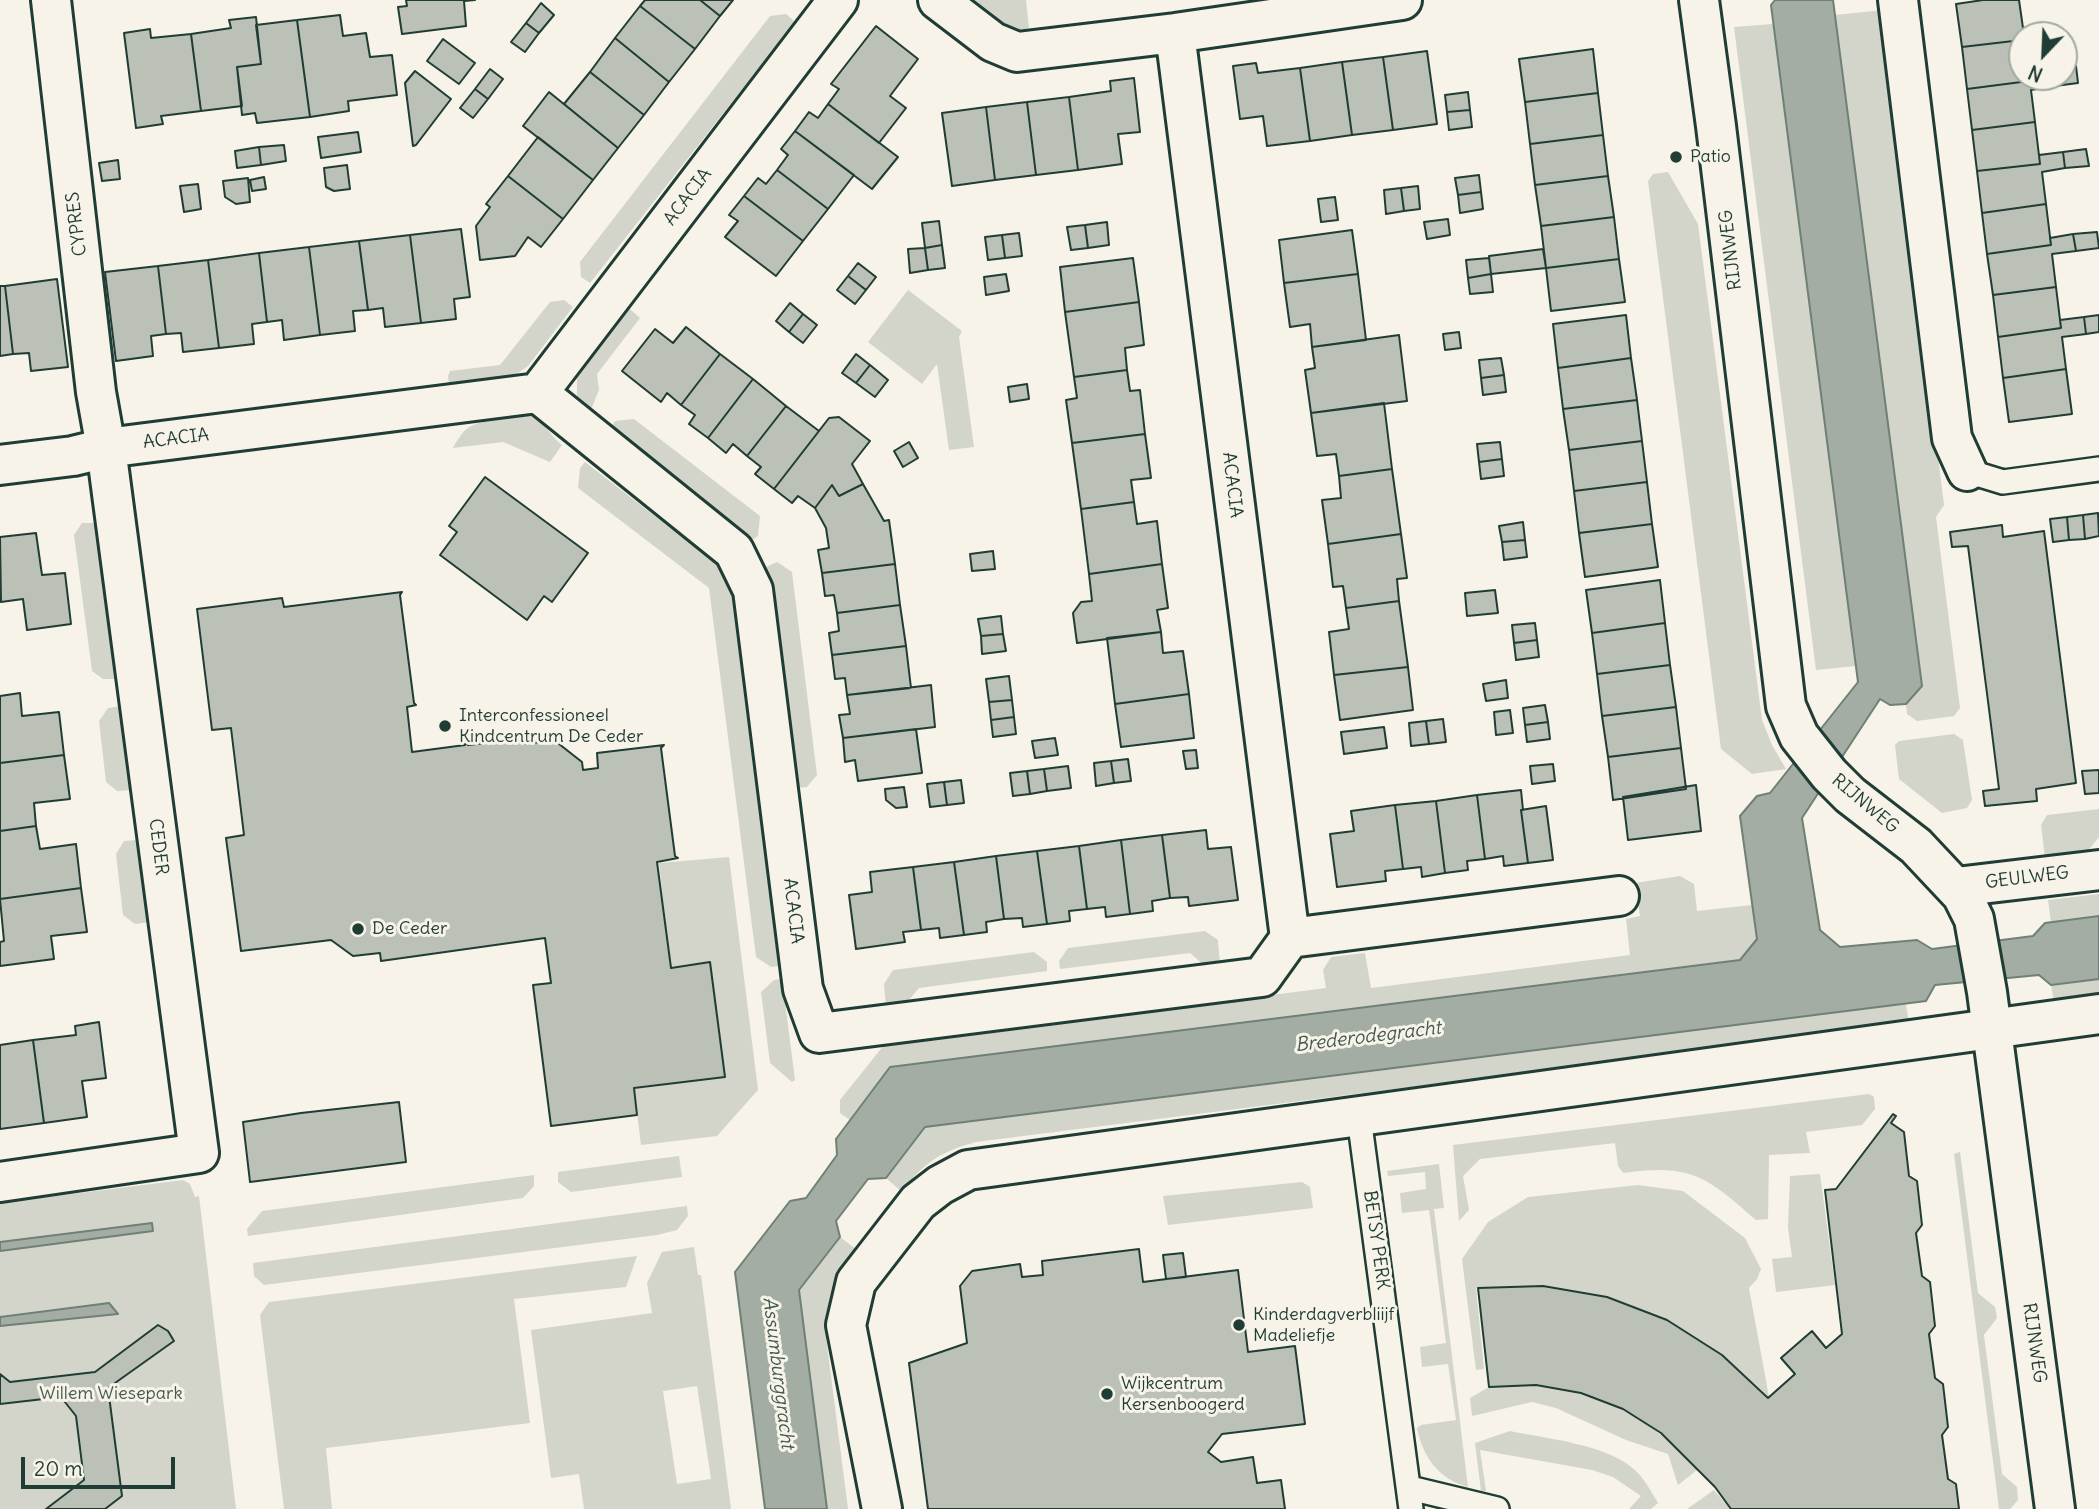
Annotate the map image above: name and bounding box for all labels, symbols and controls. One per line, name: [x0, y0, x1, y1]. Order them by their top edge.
north arrow: [2008, 21, 2078, 91]
text: N: [2025, 60, 2046, 87]
place label: Patio: [1690, 146, 1731, 168]
marker: Patio: [1668, 149, 1684, 165]
street label: ACACIA: [659, 164, 717, 230]
street label: CYPRES: [62, 191, 92, 257]
street label: RIJNWEG: [1715, 209, 1747, 291]
street label: ACACIA: [142, 424, 210, 454]
street label: ACACIA: [1217, 451, 1247, 519]
place label: Interconfessioneel Kindcentrum De Ceder: [459, 705, 643, 748]
marker: Interconfessioneel Kindcentrum De Ceder: [437, 718, 453, 734]
street label: RIJNWEG: [1827, 770, 1903, 838]
street label: CEDER: [144, 817, 172, 877]
street label: GEULWEG: [1984, 862, 2070, 894]
street label: ACACIA: [778, 877, 808, 945]
place label: De Ceder: [372, 918, 447, 940]
marker: De Ceder: [350, 921, 366, 937]
water label: Brederodegracht: [1294, 1017, 1442, 1057]
street label: BETSY PERK: [1358, 1189, 1394, 1291]
water label: Assumburggracht: [757, 1296, 799, 1450]
street label: RIJNWEG: [2018, 1301, 2050, 1385]
place label: Kinderdagverbliijf Madeliefje: [1253, 1304, 1394, 1346]
marker: Kinderdagverbliijf Madeliefje: [1231, 1317, 1247, 1333]
place label: Wijkcentrum Kersenboogerd: [1121, 1373, 1245, 1416]
park label: Willem Wiesepark: [39, 1383, 183, 1405]
marker: Wijkcentrum Kersenboogerd: [1099, 1386, 1115, 1402]
scale bar: [24, 1442, 178, 1486]
text: 20 m: [34, 1455, 83, 1482]

